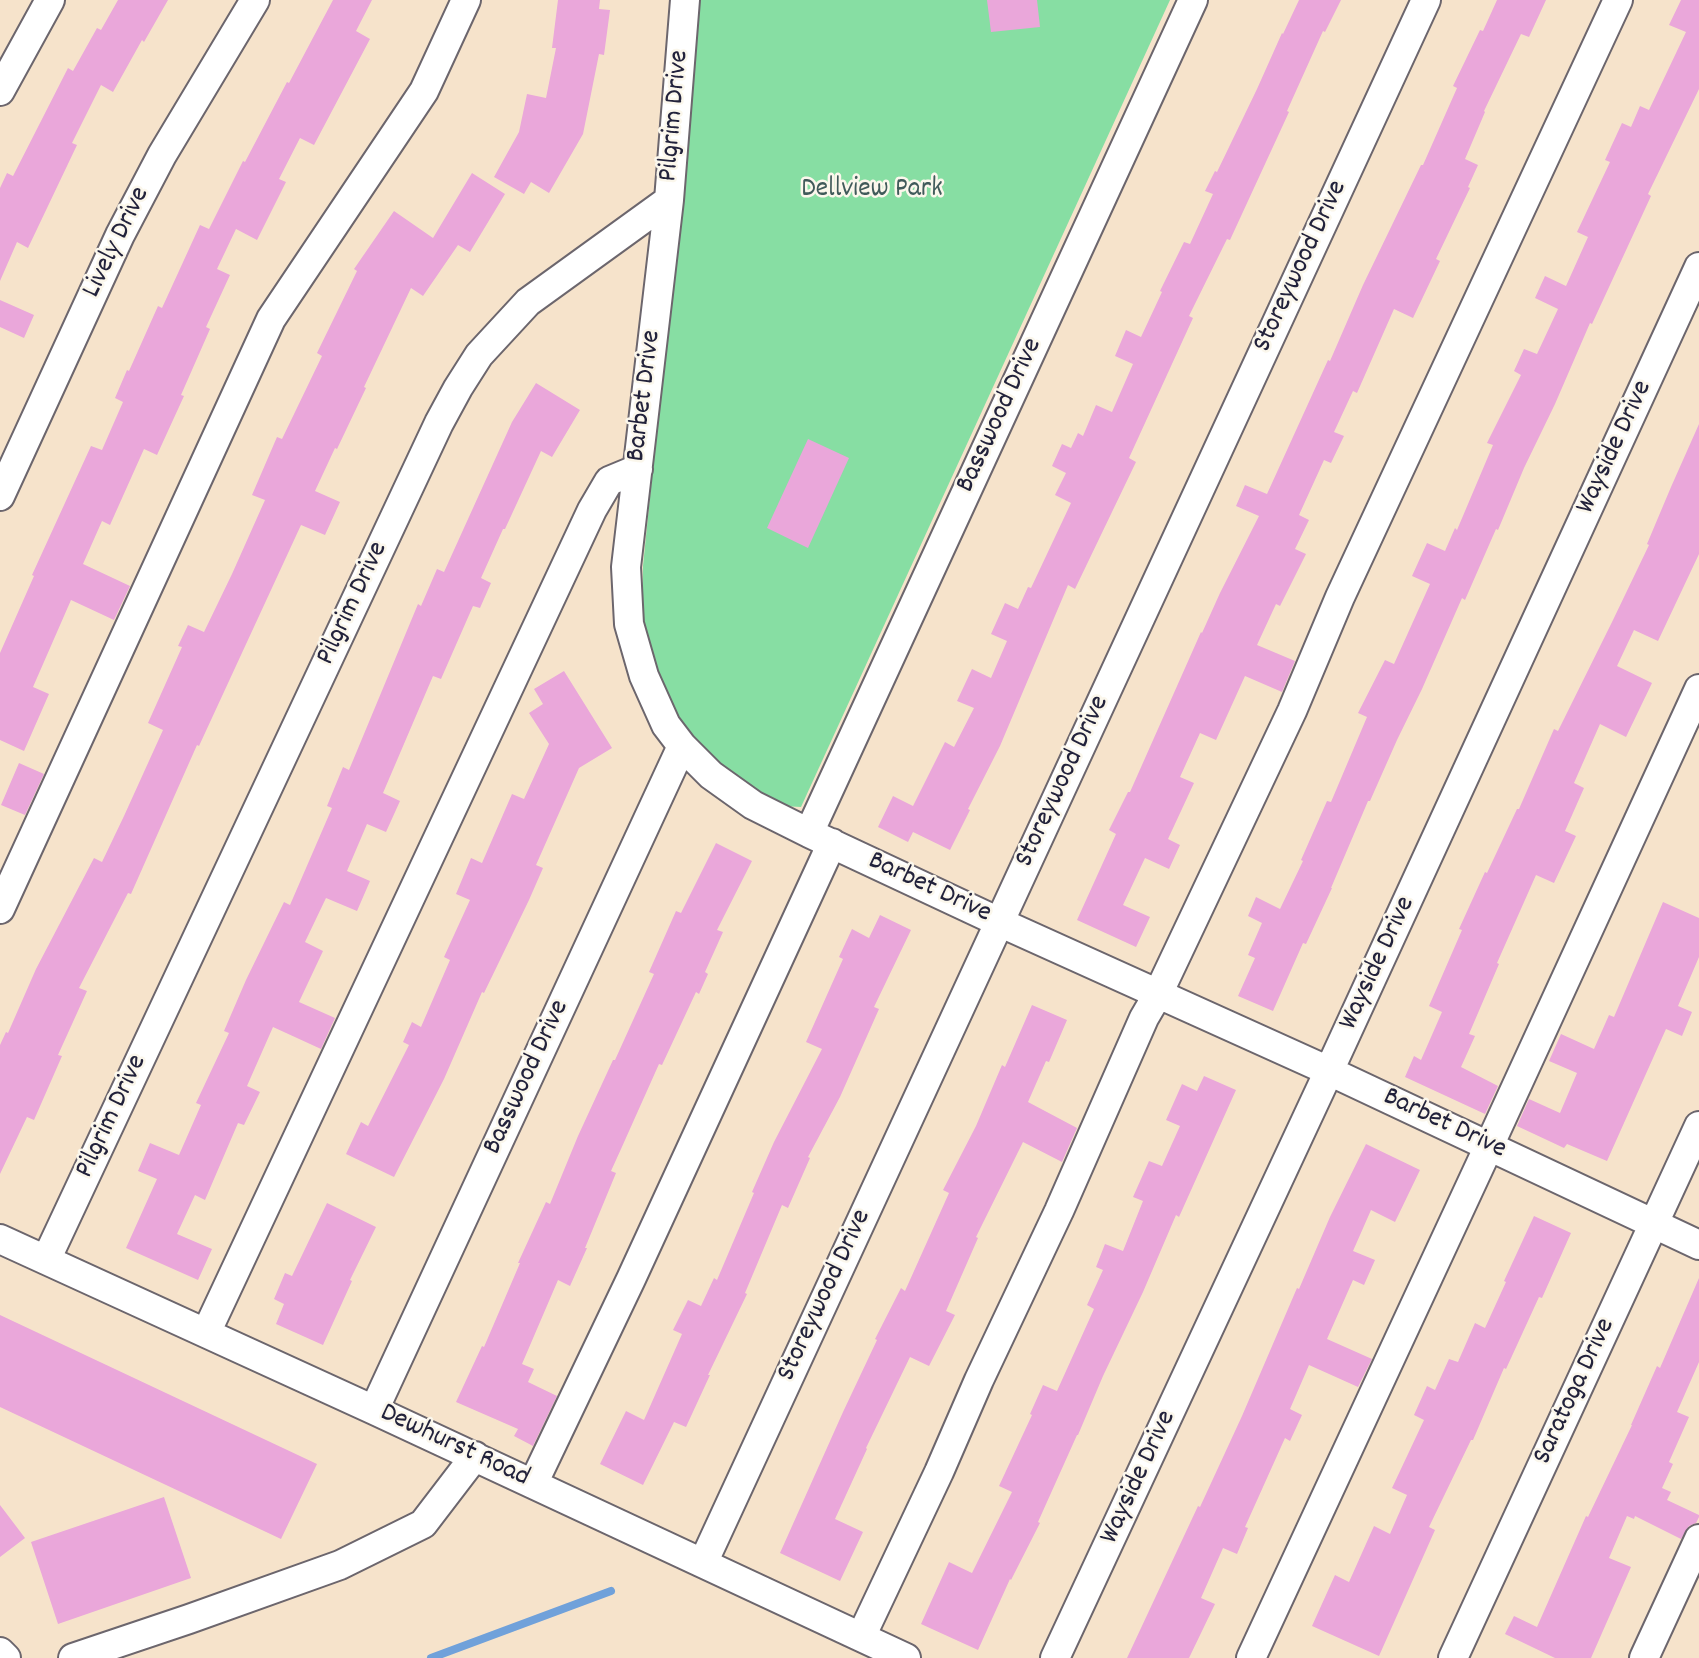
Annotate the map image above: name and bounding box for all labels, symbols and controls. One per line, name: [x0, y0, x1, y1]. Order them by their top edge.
street label: Pilgrim Drive: [654, 49, 698, 183]
park label: Dellview Park: [801, 174, 943, 208]
street label: Storeywood Drive: [1248, 176, 1356, 358]
street label: Lively Drive: [77, 182, 159, 304]
street label: Barbet Drive: [621, 328, 671, 464]
street label: Basswood Drive: [951, 333, 1051, 499]
street label: Wayside Drive: [1570, 376, 1662, 520]
street label: Pilgrim Drive: [311, 537, 397, 671]
street label: Storeywood Drive: [1010, 691, 1118, 873]
street label: Barbet Drive: [862, 846, 996, 932]
street label: Wayside Drive: [1333, 892, 1425, 1036]
street label: Basswood Drive: [478, 995, 578, 1161]
street label: Pilgrim Drive: [70, 1050, 156, 1184]
street label: Barbet Drive: [1377, 1082, 1511, 1168]
street label: Storeywood Drive: [772, 1205, 880, 1387]
street label: Saratoga Drive: [1527, 1314, 1625, 1470]
street label: Dewhurst Road: [374, 1398, 534, 1496]
street label: Wayside Drive: [1094, 1406, 1186, 1550]

